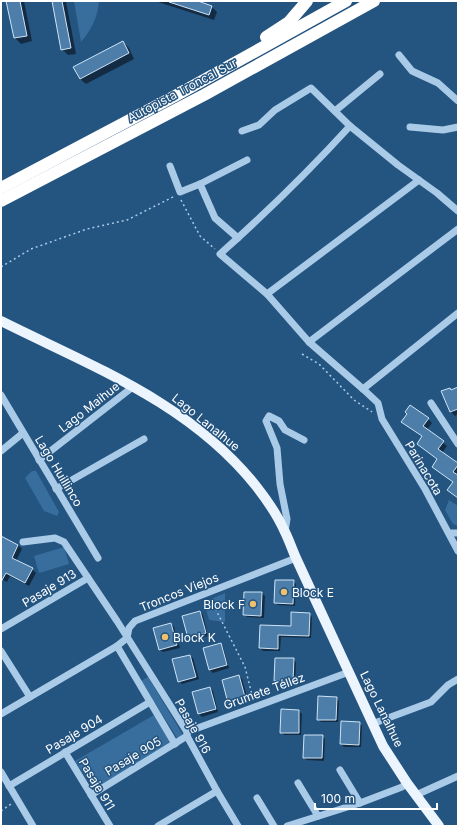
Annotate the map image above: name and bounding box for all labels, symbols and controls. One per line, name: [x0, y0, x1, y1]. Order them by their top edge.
street label: Autopista Troncal Sur: [125, 55, 240, 125]
street label: Lago Maihue: [56, 379, 122, 435]
street label: Lago Lanalhue: [169, 390, 243, 454]
street label: Lago Huillinco: [32, 433, 86, 509]
street label: Parinacota: [402, 438, 446, 498]
street label: Pasaje 913: [19, 566, 79, 610]
street label: Troncos Viejos: [137, 569, 221, 615]
place label: Block E: [292, 585, 334, 600]
marker: Block E: [279, 587, 289, 597]
place label: Block F: [203, 597, 245, 612]
marker: Block F: [248, 599, 258, 609]
place label: Block K: [173, 630, 216, 645]
marker: Block K: [160, 632, 170, 642]
street label: Lago Lanalhue: [357, 668, 407, 750]
street label: Grumete Téllez: [221, 669, 307, 713]
street label: Pasaje 916: [172, 696, 214, 756]
street label: Pasaje 904: [43, 711, 105, 757]
street label: Pasaje 905: [102, 733, 164, 779]
street label: Pasaje 911: [76, 755, 118, 813]
scale bar: [315, 785, 437, 811]
text: 100 m: [321, 791, 355, 806]

